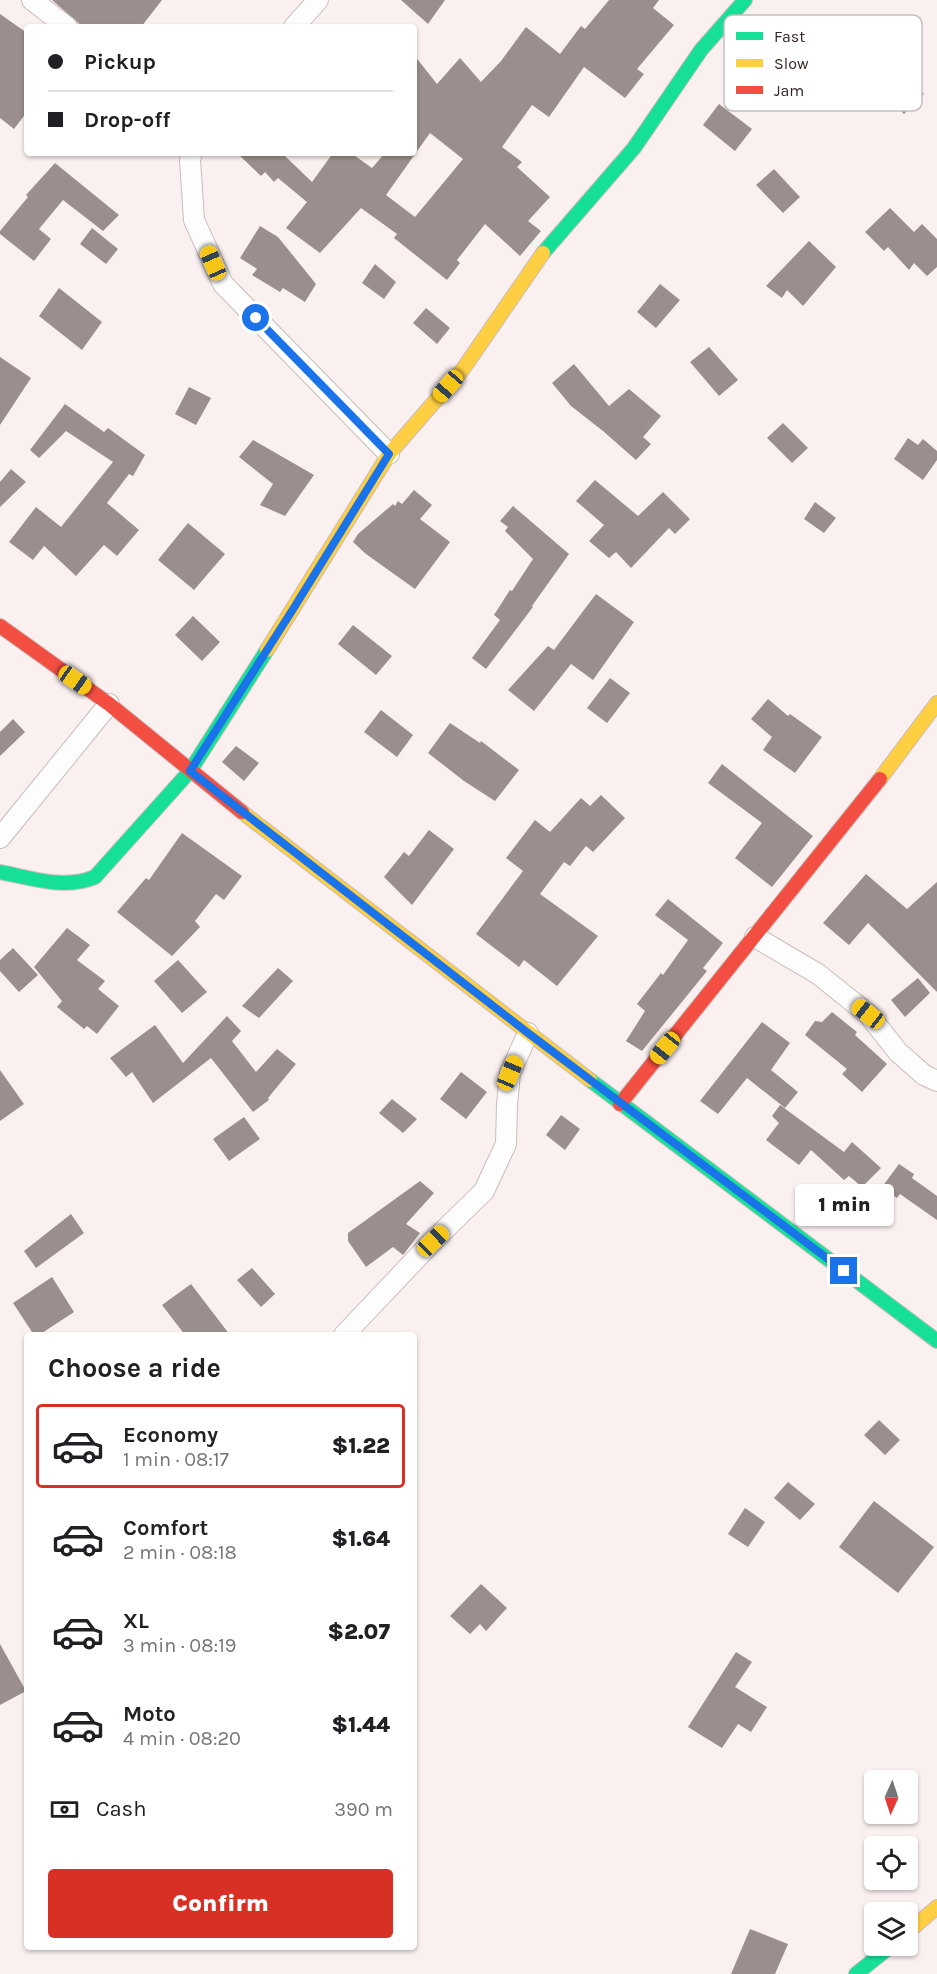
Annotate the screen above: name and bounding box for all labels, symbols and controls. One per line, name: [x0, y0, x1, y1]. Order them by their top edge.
legend: [724, 15, 922, 111]
text: Fast: [774, 27, 805, 46]
text: Pickup: [84, 49, 156, 75]
text: Slow: [774, 54, 809, 73]
text: Jam: [774, 81, 804, 100]
text: Drop-off: [84, 107, 170, 133]
car: [197, 243, 229, 283]
route start: [242, 304, 269, 331]
car: [429, 367, 467, 405]
car: [55, 662, 95, 698]
car: [848, 996, 888, 1032]
car: [647, 1028, 683, 1068]
car: [495, 1053, 525, 1093]
callout: 1 min: [794, 1184, 894, 1226]
text: 1 min: [818, 1193, 871, 1216]
car: [414, 1222, 452, 1260]
route end: [830, 1257, 857, 1284]
text: Choose a ride: [48, 1352, 221, 1384]
icon: car: [51, 1419, 105, 1473]
text: Economy: [123, 1422, 218, 1448]
text: $1.22: [332, 1433, 390, 1459]
text: 1 min · 08:17: [123, 1448, 229, 1471]
icon: car: [51, 1512, 105, 1566]
text: Comfort: [123, 1515, 208, 1541]
text: $1.64: [331, 1526, 390, 1552]
text: 2 min · 08:18: [123, 1541, 237, 1564]
icon: car: [51, 1605, 105, 1659]
text: XL: [123, 1608, 149, 1634]
text: $2.07: [328, 1619, 390, 1645]
text: 3 min · 08:19: [123, 1634, 236, 1657]
icon: car: [51, 1698, 105, 1752]
text: Moto: [123, 1701, 176, 1727]
text: $1.44: [332, 1712, 390, 1738]
text: 4 min · 08:20: [123, 1727, 241, 1750]
north arrow: [864, 1770, 918, 1824]
map controls: [864, 1770, 918, 1956]
icon: cash: [48, 1793, 81, 1826]
text: Cash: [96, 1796, 146, 1822]
text: 390 m: [334, 1798, 393, 1821]
button: locate: [864, 1836, 918, 1890]
button: Confirm: [48, 1869, 393, 1938]
button: layers: [864, 1902, 918, 1956]

